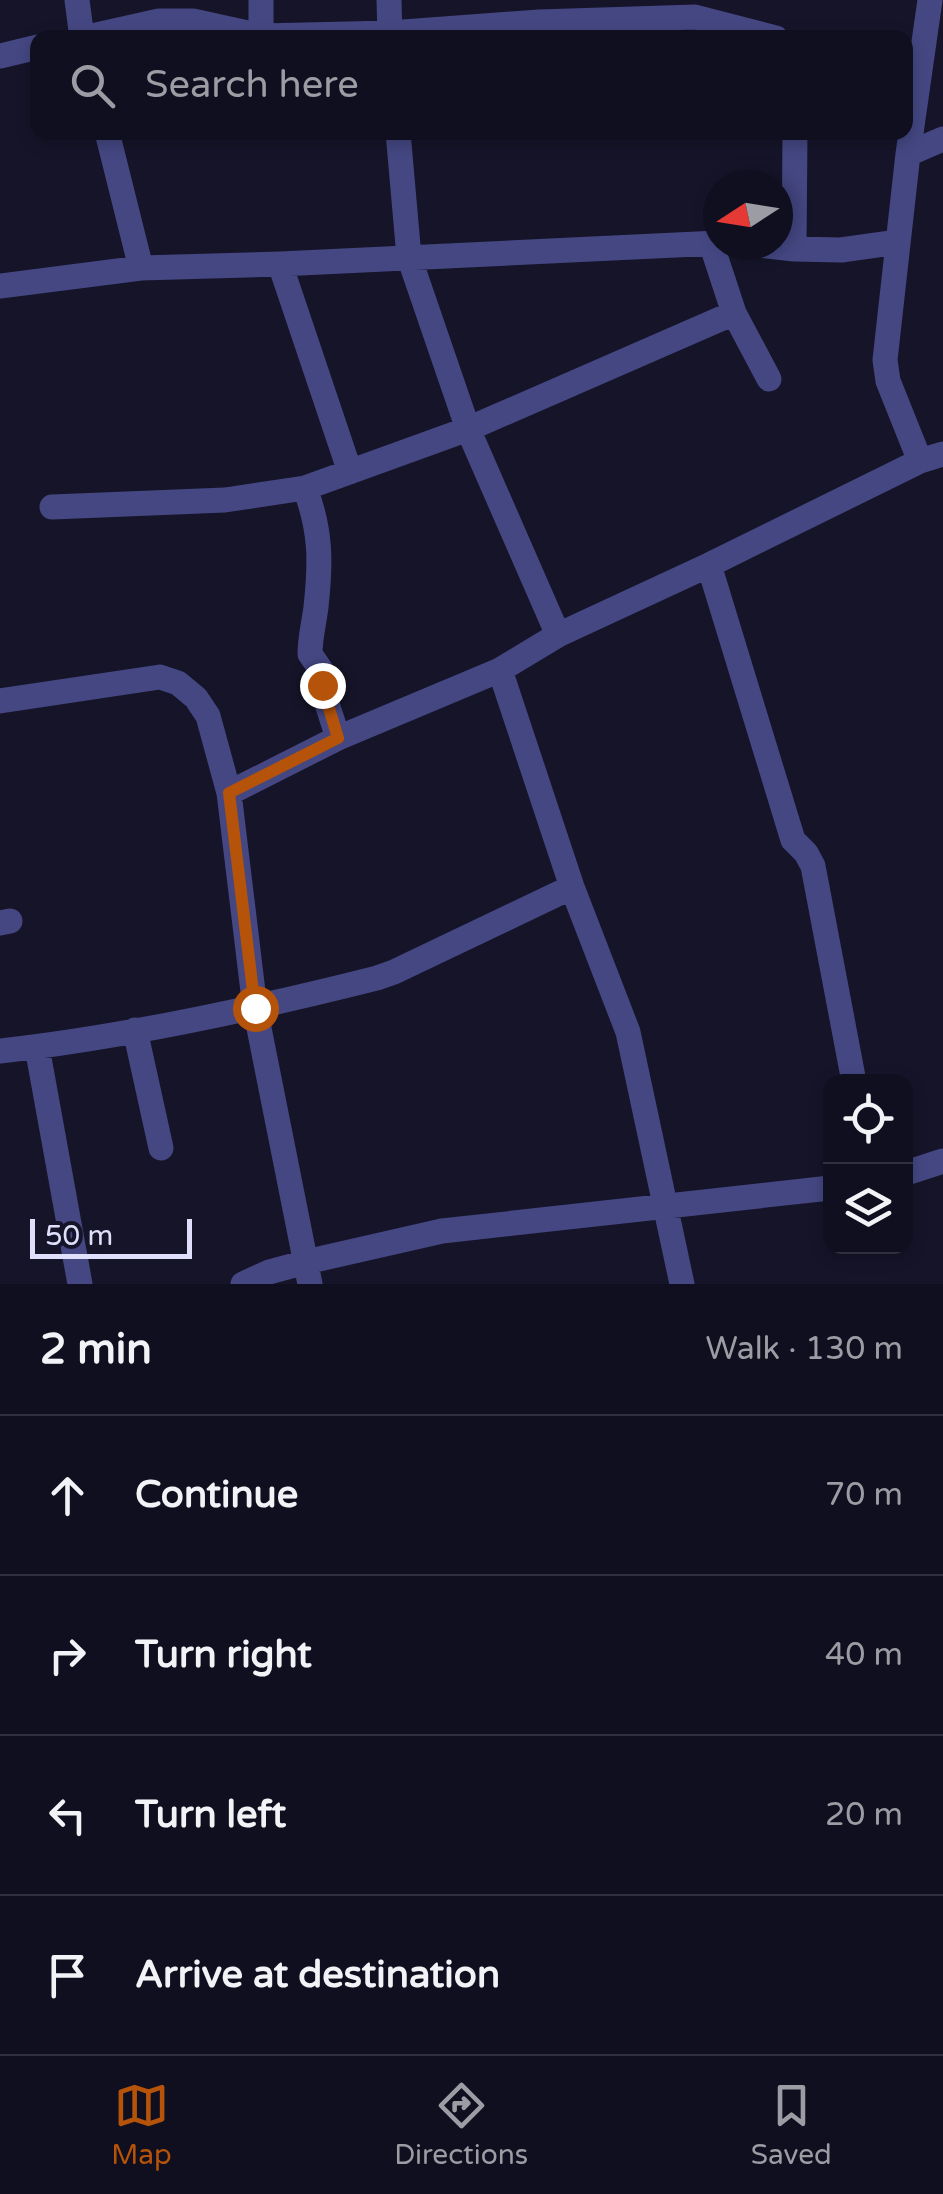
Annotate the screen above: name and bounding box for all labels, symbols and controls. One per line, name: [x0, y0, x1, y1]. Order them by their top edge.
search box: [30, 30, 913, 140]
icon: search: [65, 58, 120, 113]
text: Search here: [145, 62, 359, 108]
north arrow: [703, 170, 793, 260]
route end: [300, 663, 346, 709]
route start: [233, 986, 279, 1032]
map controls: [823, 1074, 913, 1254]
button: locate: [823, 1074, 913, 1164]
button: layers: [823, 1164, 913, 1254]
scale bar: [30, 1214, 192, 1258]
text: 50 m: [45, 1219, 113, 1253]
text: 2 min: [40, 1324, 152, 1375]
text: Walk · 130 m: [706, 1330, 903, 1368]
icon: ahead: [40, 1468, 95, 1523]
text: Continue: [135, 1472, 298, 1518]
text: 70 m: [825, 1476, 903, 1514]
icon: right: [40, 1628, 95, 1683]
text: Turn right: [135, 1632, 312, 1678]
text: 40 m: [825, 1636, 903, 1674]
icon: left: [40, 1788, 95, 1843]
text: Turn left: [135, 1792, 286, 1838]
text: 20 m: [825, 1796, 903, 1834]
icon: arrive: [40, 1948, 95, 2003]
text: Arrive at destination: [135, 1952, 500, 1998]
tab: Map: [111, 2078, 172, 2172]
tab: Directions: [394, 2078, 528, 2172]
tab: Saved: [751, 2078, 832, 2172]

